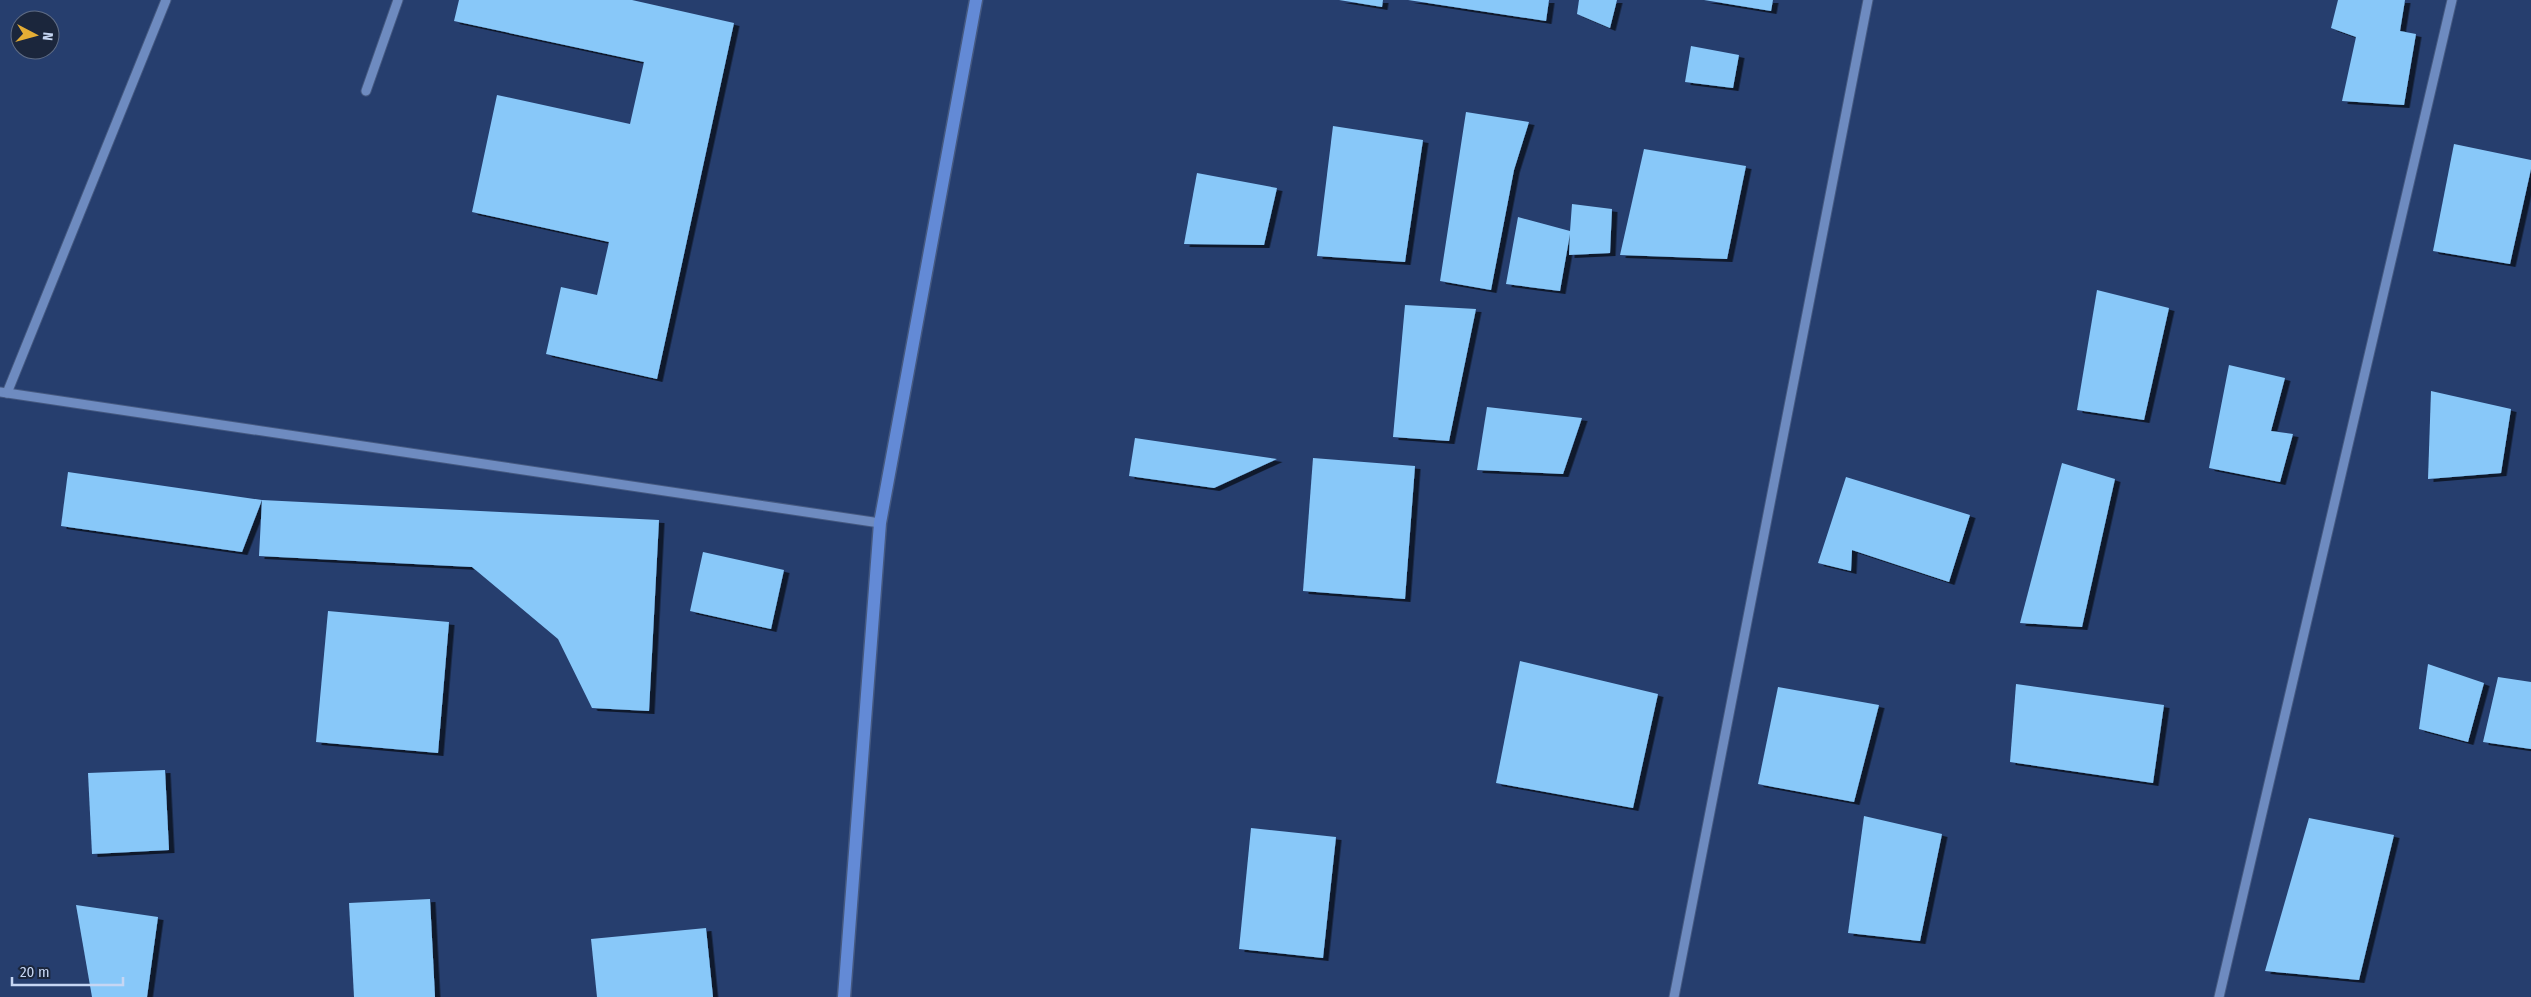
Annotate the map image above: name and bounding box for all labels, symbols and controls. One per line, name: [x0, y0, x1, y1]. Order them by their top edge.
north arrow: [10, 10, 60, 60]
text: N: [39, 31, 56, 41]
scale bar: [12, 954, 124, 986]
text: 20 m: [20, 963, 50, 981]

